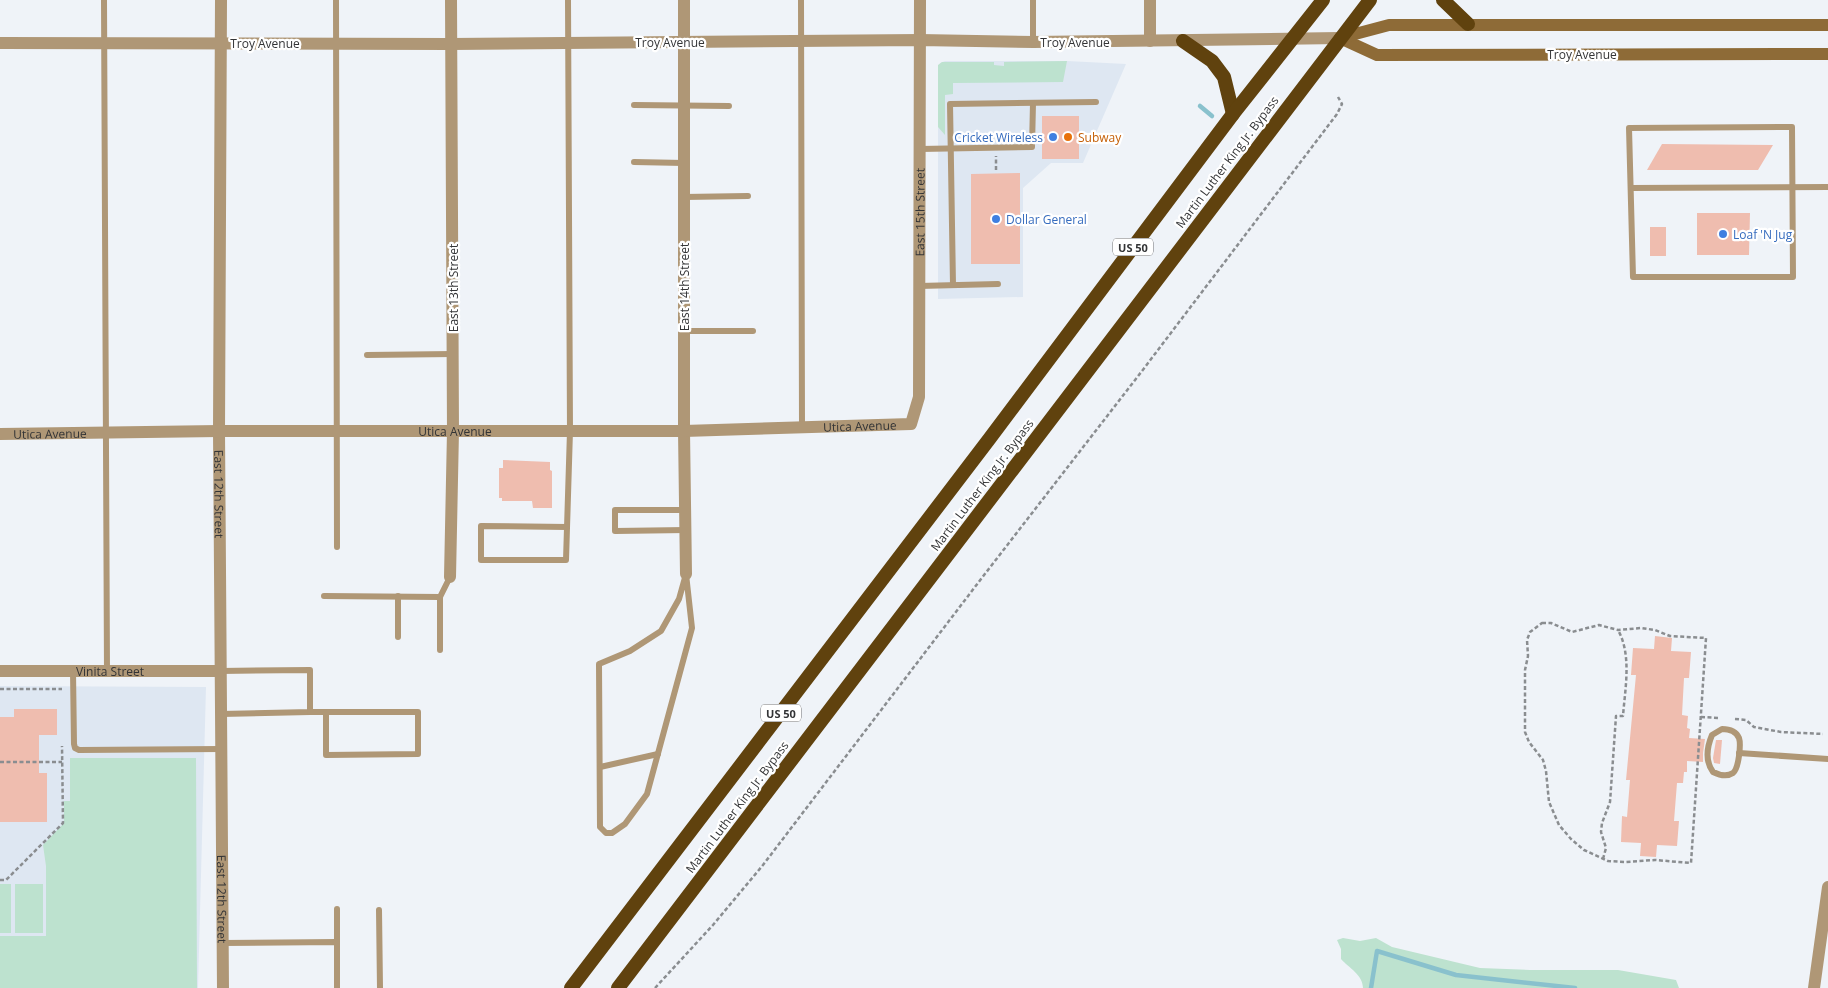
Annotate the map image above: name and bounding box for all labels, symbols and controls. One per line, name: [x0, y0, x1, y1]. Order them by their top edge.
street label: Troy Avenue: [635, 34, 705, 51]
street label: Troy Avenue: [1040, 34, 1110, 51]
street label: Troy Avenue: [230, 35, 300, 52]
street label: Troy Avenue: [1547, 46, 1617, 63]
street label: Martin Luther King Jr. Bypass: [1172, 92, 1282, 231]
place label: Cricket Wireless: [954, 129, 1043, 146]
place label: Subway: [1078, 129, 1122, 146]
marker: Cricket Wireless: [1047, 131, 1059, 143]
marker: Subway: [1062, 131, 1074, 143]
street label: East 15th Street: [911, 168, 928, 257]
place label: Dollar General: [1006, 211, 1087, 228]
marker: Dollar General: [990, 213, 1002, 225]
place label: Loaf 'N Jug: [1733, 226, 1793, 243]
marker: Loaf 'N Jug: [1717, 228, 1729, 240]
road number: US 50: [1113, 238, 1153, 256]
street label: East 14th Street: [676, 243, 693, 331]
street label: East 13th Street: [445, 244, 462, 332]
street label: Martin Luther King Jr. Bypass: [927, 415, 1037, 554]
street label: Utica Avenue: [823, 416, 897, 435]
street label: Utica Avenue: [418, 423, 492, 440]
street label: Utica Avenue: [13, 424, 87, 442]
street label: East 12th Street: [211, 450, 228, 538]
street label: Vinita Street: [76, 663, 144, 680]
road number: US 50: [761, 704, 801, 721]
street label: Martin Luther King Jr. Bypass: [682, 737, 792, 876]
street label: East 12th Street: [214, 855, 231, 943]

